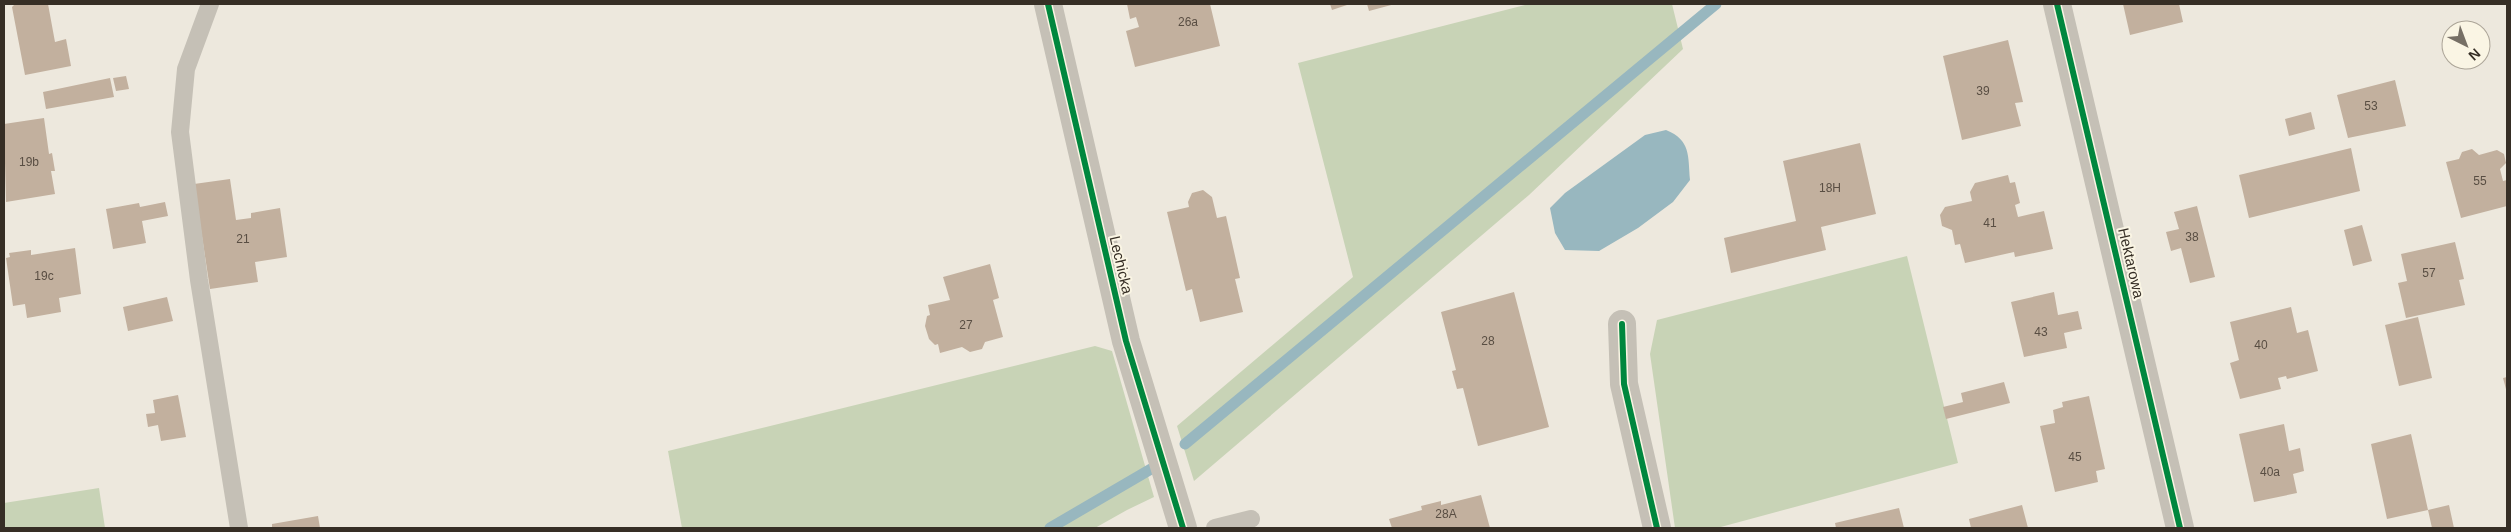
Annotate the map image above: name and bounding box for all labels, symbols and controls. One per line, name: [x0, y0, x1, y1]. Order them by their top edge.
house number: 26a: [1178, 15, 1198, 29]
north arrow: [2441, 20, 2491, 70]
text: N: [2466, 45, 2484, 64]
house number: 39: [1976, 84, 1990, 98]
house number: 53: [2364, 99, 2378, 113]
house number: 19b: [19, 155, 39, 169]
house number: 55: [2473, 174, 2487, 188]
house number: 18H: [1819, 181, 1841, 195]
house number: 41: [1983, 216, 1997, 230]
street label: Hektarowa: [2115, 226, 2148, 300]
house number: 38: [2185, 230, 2199, 244]
house number: 21: [236, 232, 250, 246]
street label: Lechicka: [1107, 234, 1137, 296]
house number: 57: [2422, 266, 2436, 280]
house number: 19c: [34, 269, 54, 283]
house number: 27: [959, 318, 973, 332]
house number: 43: [2034, 325, 2048, 339]
house number: 28: [1481, 334, 1495, 348]
house number: 40: [2254, 338, 2268, 352]
house number: 45: [2068, 450, 2082, 464]
house number: 40a: [2260, 465, 2280, 479]
house number: 28A: [1435, 507, 1457, 521]

